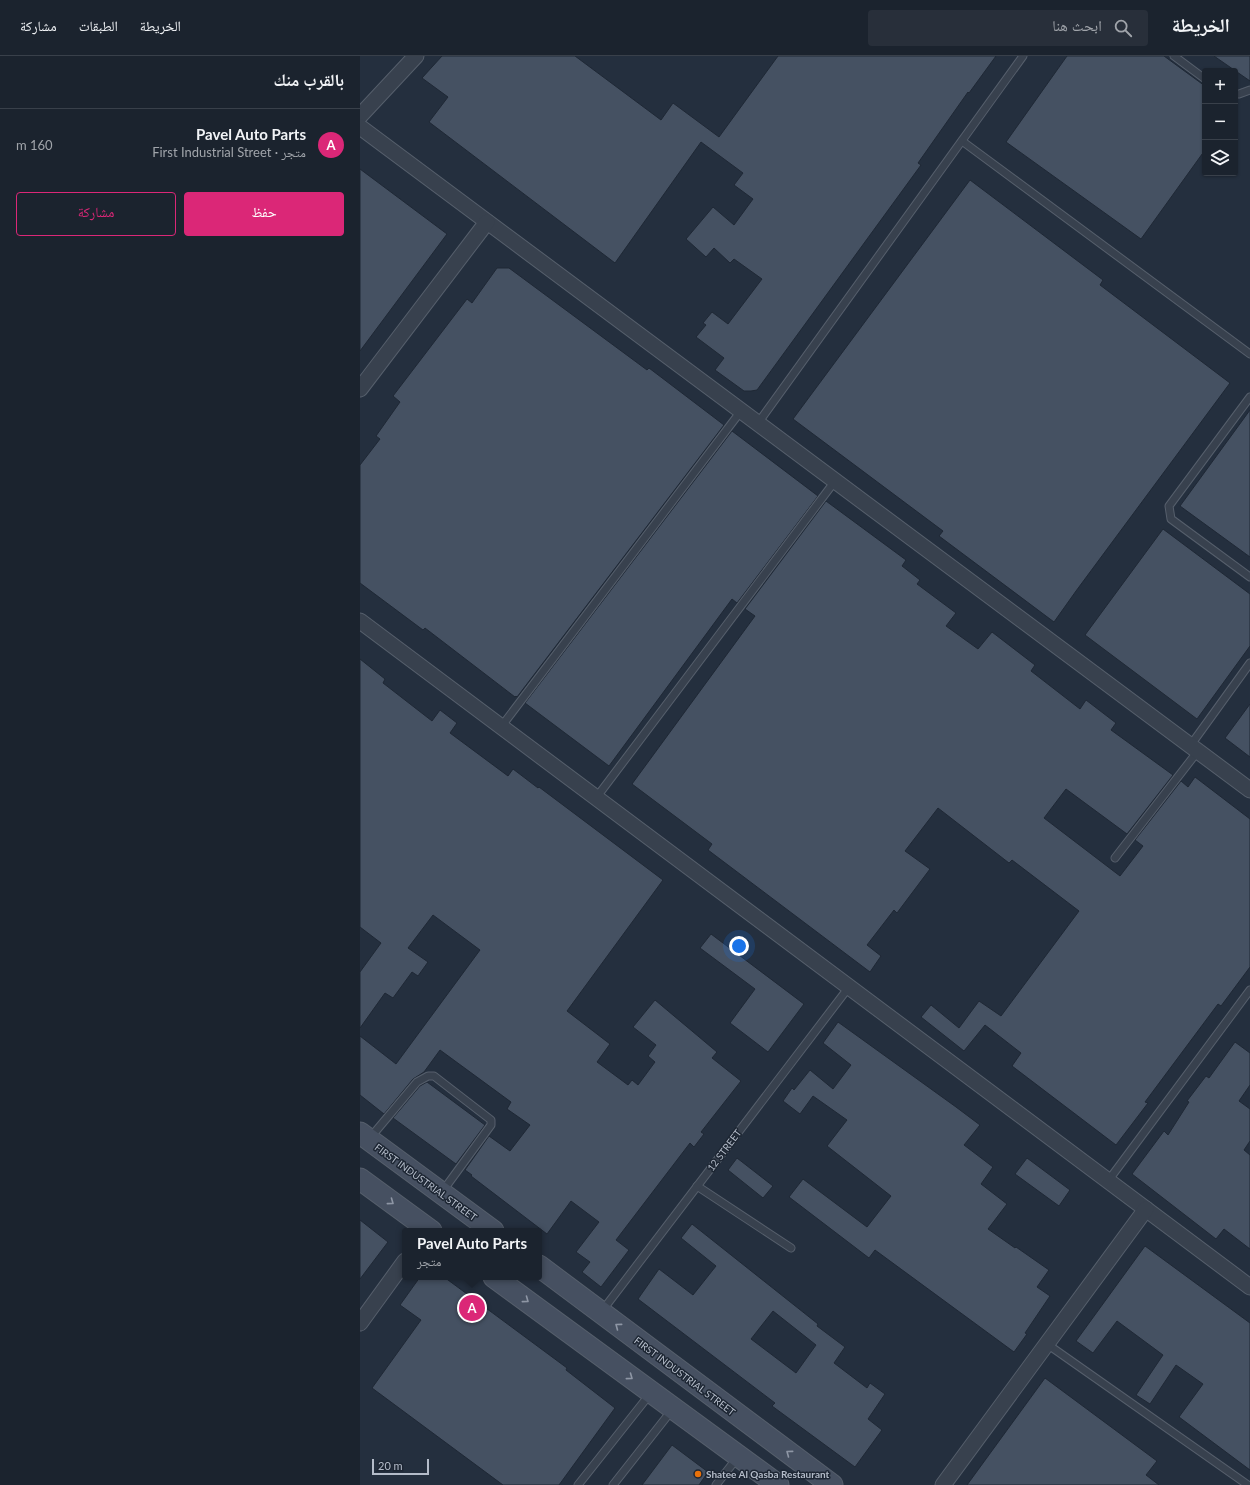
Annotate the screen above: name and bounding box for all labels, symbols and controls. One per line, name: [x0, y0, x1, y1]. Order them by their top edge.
search box: [868, 10, 1148, 46]
text: الخريطة: [1172, 13, 1230, 36]
text: ابحث هنا: [1052, 16, 1102, 34]
text: مشاركة: [20, 17, 57, 34]
text: الطبقات: [79, 17, 118, 34]
text: الخريطة: [140, 17, 181, 34]
icon: search: [1112, 17, 1134, 39]
map controls: [1202, 68, 1238, 176]
button: +: [1202, 68, 1238, 104]
text: بالقرب منك: [274, 69, 344, 90]
button: −: [1202, 104, 1238, 140]
text: Pavel Auto Parts: [196, 125, 306, 143]
text: 160 m: [16, 137, 53, 153]
text: A: [326, 137, 336, 153]
button: layers: [1202, 140, 1238, 176]
text: متجر · First Industrial Street: [152, 144, 306, 160]
button: مشاركة: [16, 192, 176, 236]
button: حفظ: [184, 192, 344, 236]
your location: [729, 936, 749, 956]
street label: 12 STREET: [704, 1127, 744, 1173]
street label: FIRST INDUSTRIAL STREET: [373, 1141, 479, 1223]
one-way arrow: [387, 1197, 394, 1204]
popup: [402, 1228, 542, 1280]
text: Pavel Auto Parts: [417, 1234, 527, 1252]
text: متجر: [417, 1253, 442, 1269]
pin: A: [459, 1293, 485, 1323]
one-way arrow: [521, 1295, 528, 1302]
one-way arrow: [615, 1324, 622, 1331]
street label: FIRST INDUSTRIAL STREET: [632, 1334, 738, 1418]
one-way arrow: [626, 1372, 633, 1379]
one-way arrow: [787, 1451, 794, 1458]
scale bar: [372, 1457, 429, 1476]
text: 20 m: [378, 1459, 403, 1472]
place label: Shatee Al Qasba Restaurant: [706, 1468, 830, 1480]
marker: Shatee Al Qasba Restaurant: [693, 1469, 703, 1479]

